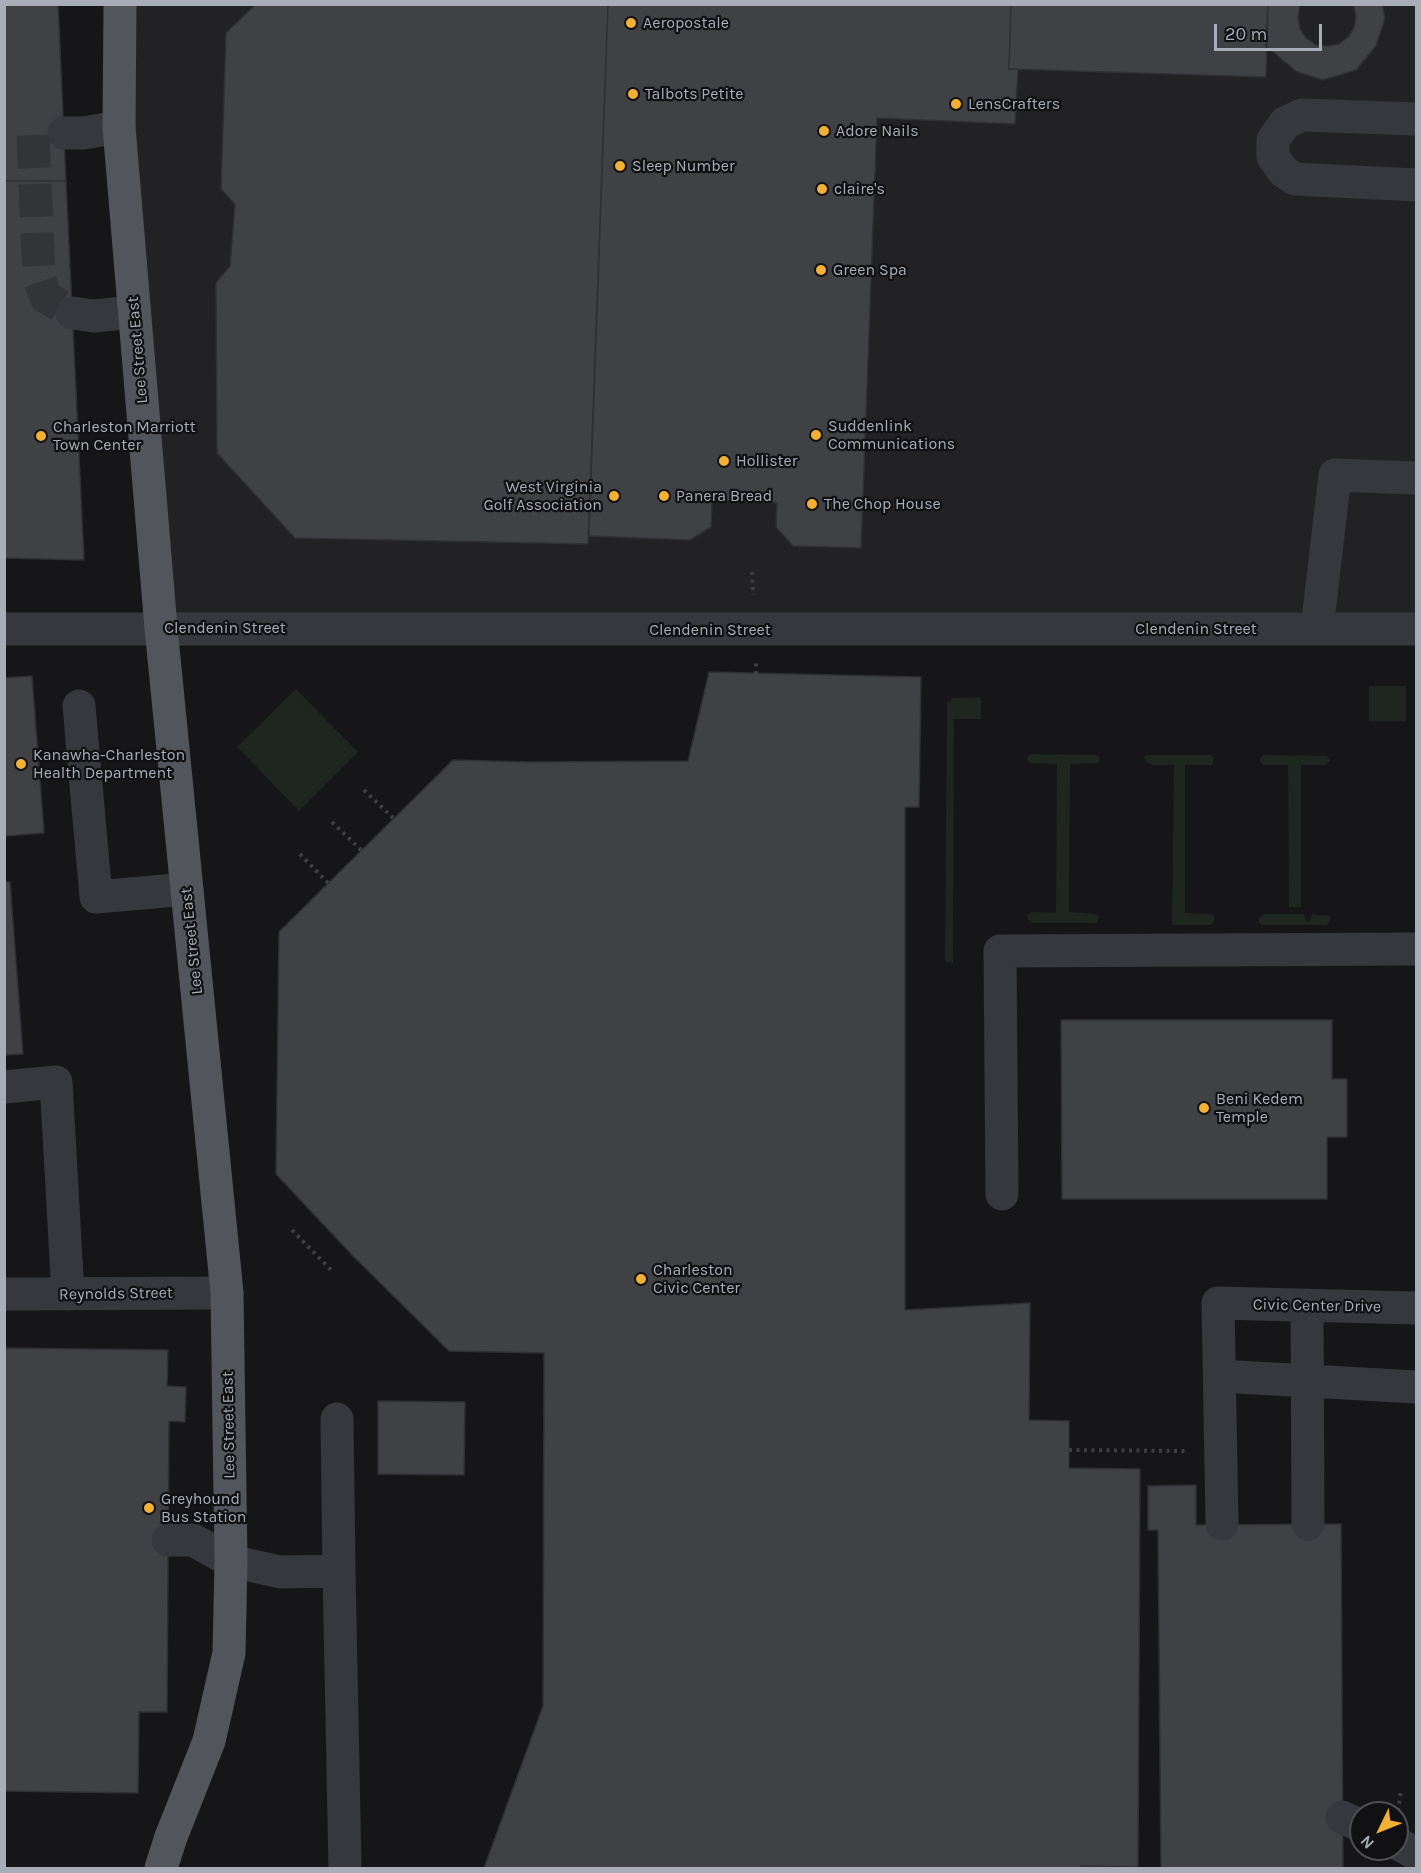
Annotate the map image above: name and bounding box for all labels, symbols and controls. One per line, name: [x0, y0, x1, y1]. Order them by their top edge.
scale bar: [1217, 12, 1325, 50]
place label: Aeropostale: [643, 13, 729, 33]
marker: Aeropostale: [624, 16, 638, 30]
text: 20 m: [1225, 23, 1267, 45]
place label: Talbots Petite: [645, 84, 743, 104]
marker: Talbots Petite: [626, 87, 640, 101]
place label: LensCrafters: [968, 94, 1060, 114]
marker: LensCrafters: [949, 97, 963, 111]
place label: Adore Nails: [836, 121, 919, 141]
marker: Adore Nails: [817, 124, 831, 138]
place label: Sleep Number: [632, 156, 735, 176]
marker: Sleep Number: [613, 159, 627, 173]
place label: claire's: [834, 179, 885, 199]
marker: claire's: [815, 182, 829, 196]
place label: Green Spa: [833, 260, 907, 280]
marker: Green Spa: [814, 263, 828, 277]
street label: Lee Street East: [124, 296, 152, 404]
place label: Suddenlink Communications: [828, 416, 955, 454]
place label: Charleston Marriott Town Center: [53, 417, 196, 455]
marker: Suddenlink Communications: [809, 428, 823, 442]
marker: Charleston Marriott Town Center: [34, 429, 48, 443]
place label: Hollister: [736, 451, 798, 471]
marker: Hollister: [717, 454, 731, 468]
place label: West Virginia Golf Association: [483, 477, 602, 515]
place label: Panera Bread: [676, 486, 772, 506]
marker: West Virginia Golf Association: [607, 489, 621, 503]
marker: Panera Bread: [657, 489, 671, 503]
place label: The Chop House: [824, 494, 941, 514]
marker: The Chop House: [805, 497, 819, 511]
street label: Clendenin Street: [164, 618, 286, 638]
street label: Clendenin Street: [1135, 619, 1257, 639]
street label: Clendenin Street: [649, 620, 771, 640]
place label: Kanawha-Charleston Health Department: [33, 745, 185, 783]
marker: Kanawha-Charleston Health Department: [14, 757, 28, 771]
street label: Lee Street East: [177, 886, 207, 996]
place label: Beni Kedem Temple: [1216, 1089, 1303, 1127]
marker: Beni Kedem Temple: [1197, 1101, 1211, 1115]
place label: Charleston Civic Center: [653, 1260, 740, 1298]
marker: Charleston Civic Center: [634, 1272, 648, 1286]
street label: Reynolds Street: [59, 1283, 173, 1305]
street label: Civic Center Drive: [1253, 1295, 1381, 1317]
street label: Lee Street East: [218, 1371, 240, 1479]
place label: Greyhound Bus Station: [161, 1489, 247, 1527]
marker: Greyhound Bus Station: [142, 1501, 156, 1515]
north arrow: [1349, 1801, 1409, 1861]
text: N: [1356, 1832, 1378, 1853]

